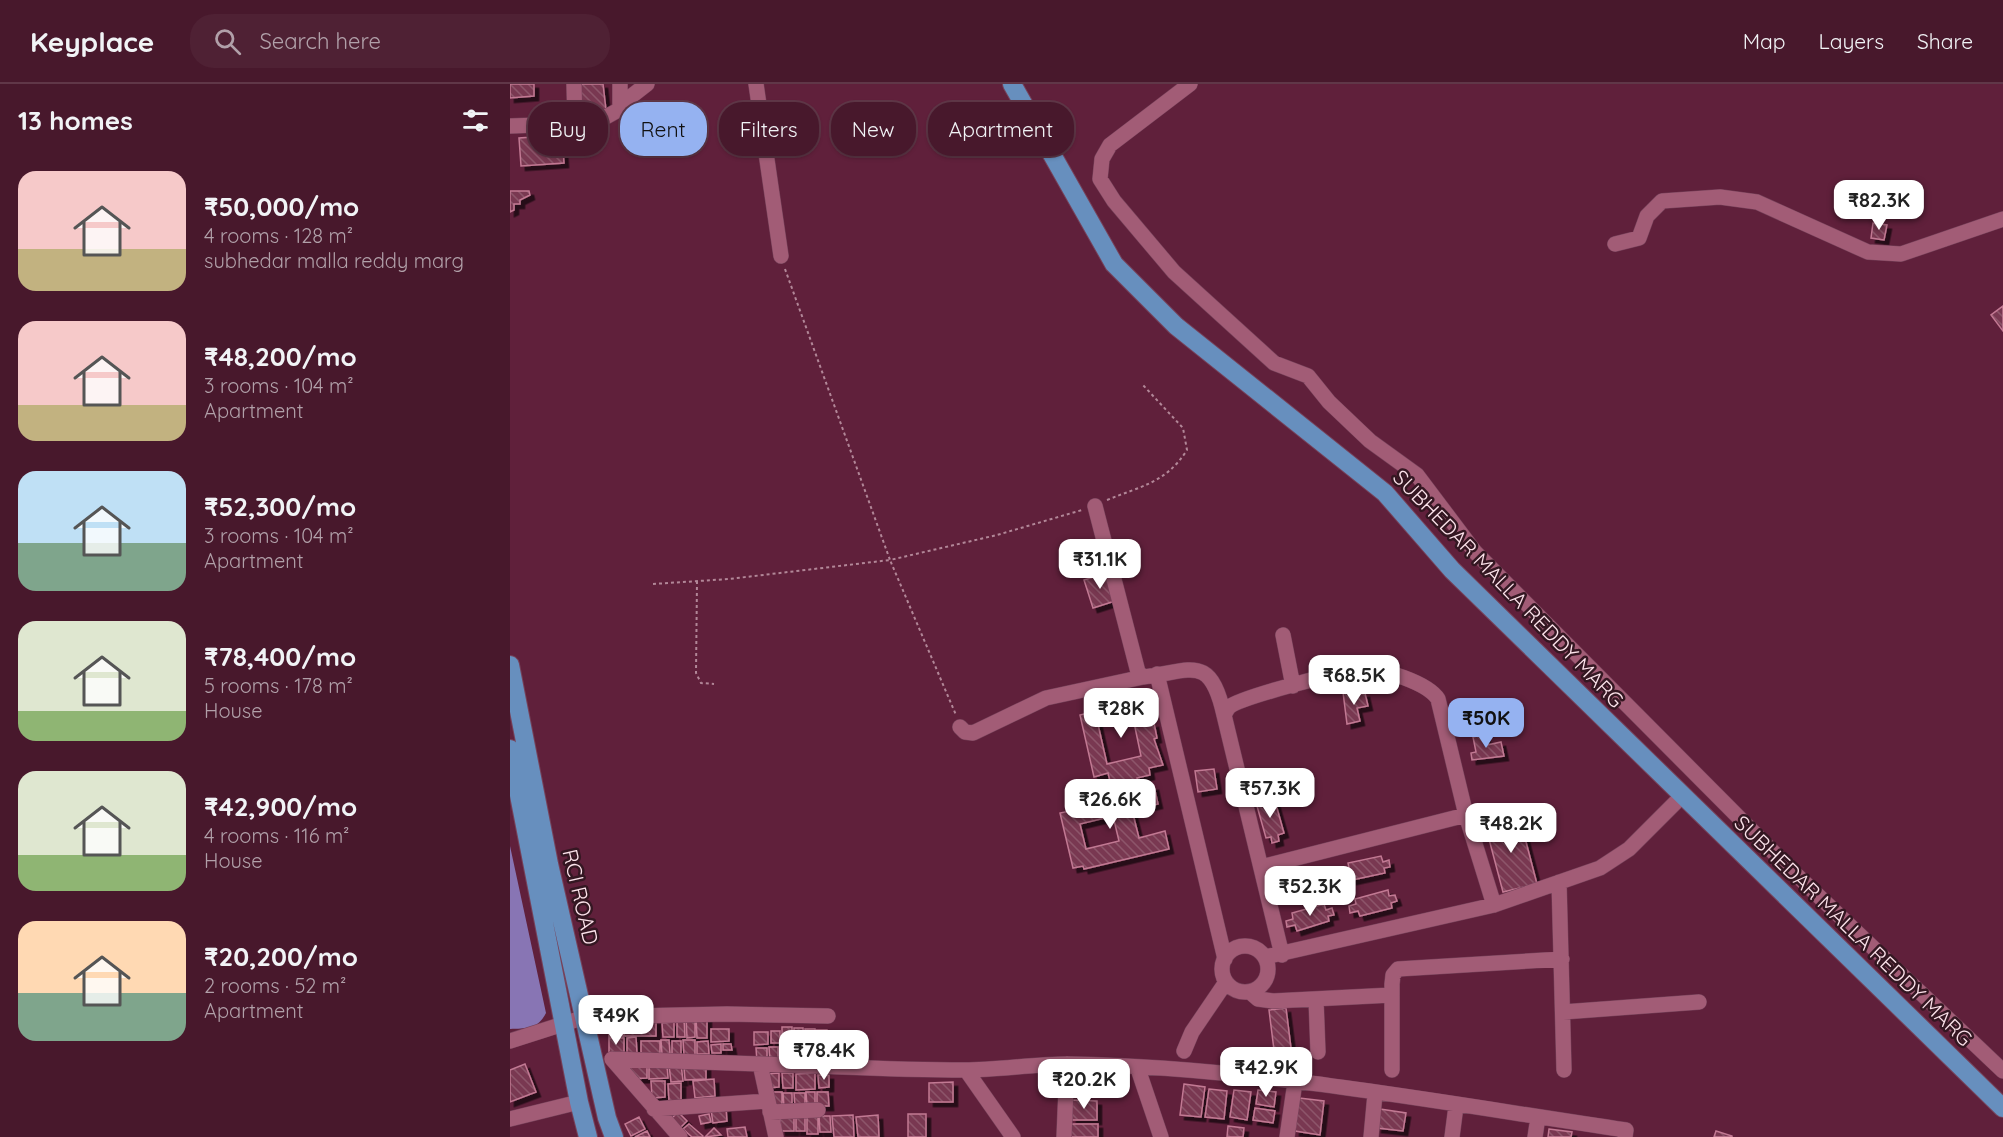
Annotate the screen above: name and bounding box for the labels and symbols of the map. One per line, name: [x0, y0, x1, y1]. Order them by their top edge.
pin: ₹82.3K: [1830, 180, 1928, 231]
street label: SUBHEDAR MALLA REDDY MARG: [1388, 464, 1630, 713]
pin: ₹31.1K: [1051, 539, 1149, 590]
pin: ₹68.5K: [1305, 655, 1403, 706]
pin: ₹28K: [1085, 688, 1157, 739]
pin: ₹50K: [1450, 698, 1522, 749]
pin: ₹57.3K: [1221, 768, 1319, 819]
pin: ₹26.6K: [1061, 779, 1159, 830]
pin: ₹48.2K: [1462, 803, 1560, 854]
street label: SUBHEDAR MALLA REDDY MARG: [1729, 809, 1978, 1051]
street label: RCI ROAD: [557, 847, 605, 947]
pin: ₹52.3K: [1261, 866, 1359, 917]
pin: ₹49K: [580, 995, 652, 1046]
pin: ₹78.4K: [775, 1030, 873, 1081]
pin: ₹42.9K: [1217, 1047, 1315, 1098]
pin: ₹20.2K: [1035, 1059, 1133, 1110]

